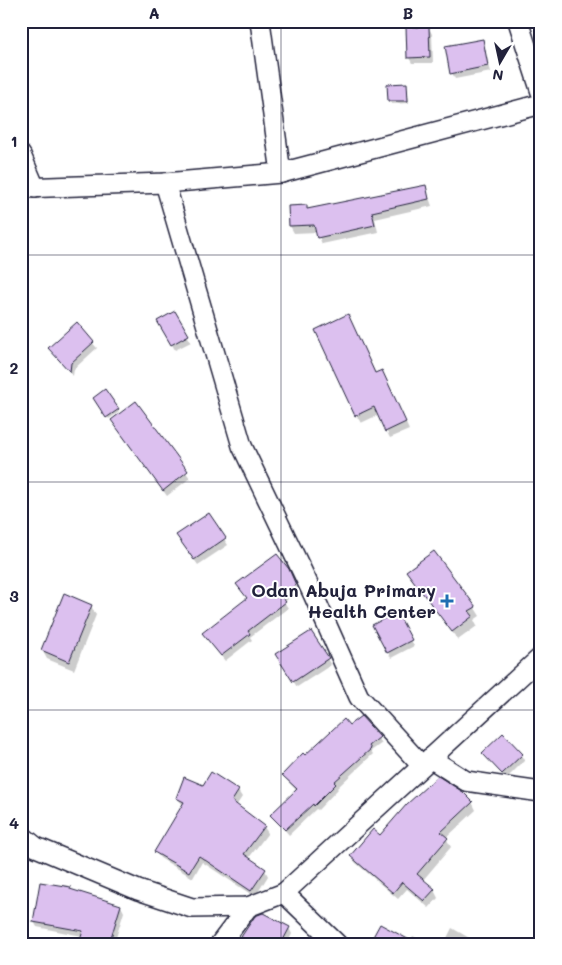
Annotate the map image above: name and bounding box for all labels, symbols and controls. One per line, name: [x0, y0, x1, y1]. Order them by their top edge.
text: A: [148, 2, 160, 23]
text: B: [403, 2, 413, 23]
north arrow: [474, 38, 524, 88]
text: N: [491, 65, 505, 86]
text: 1: [10, 130, 18, 151]
text: 2: [10, 357, 19, 378]
place label: Odan Abuja Primary Health Center: [251, 578, 436, 623]
text: 3: [9, 585, 19, 606]
marker: Odan Abuja Primary Health Center: [440, 594, 454, 608]
text: 4: [9, 812, 19, 833]

